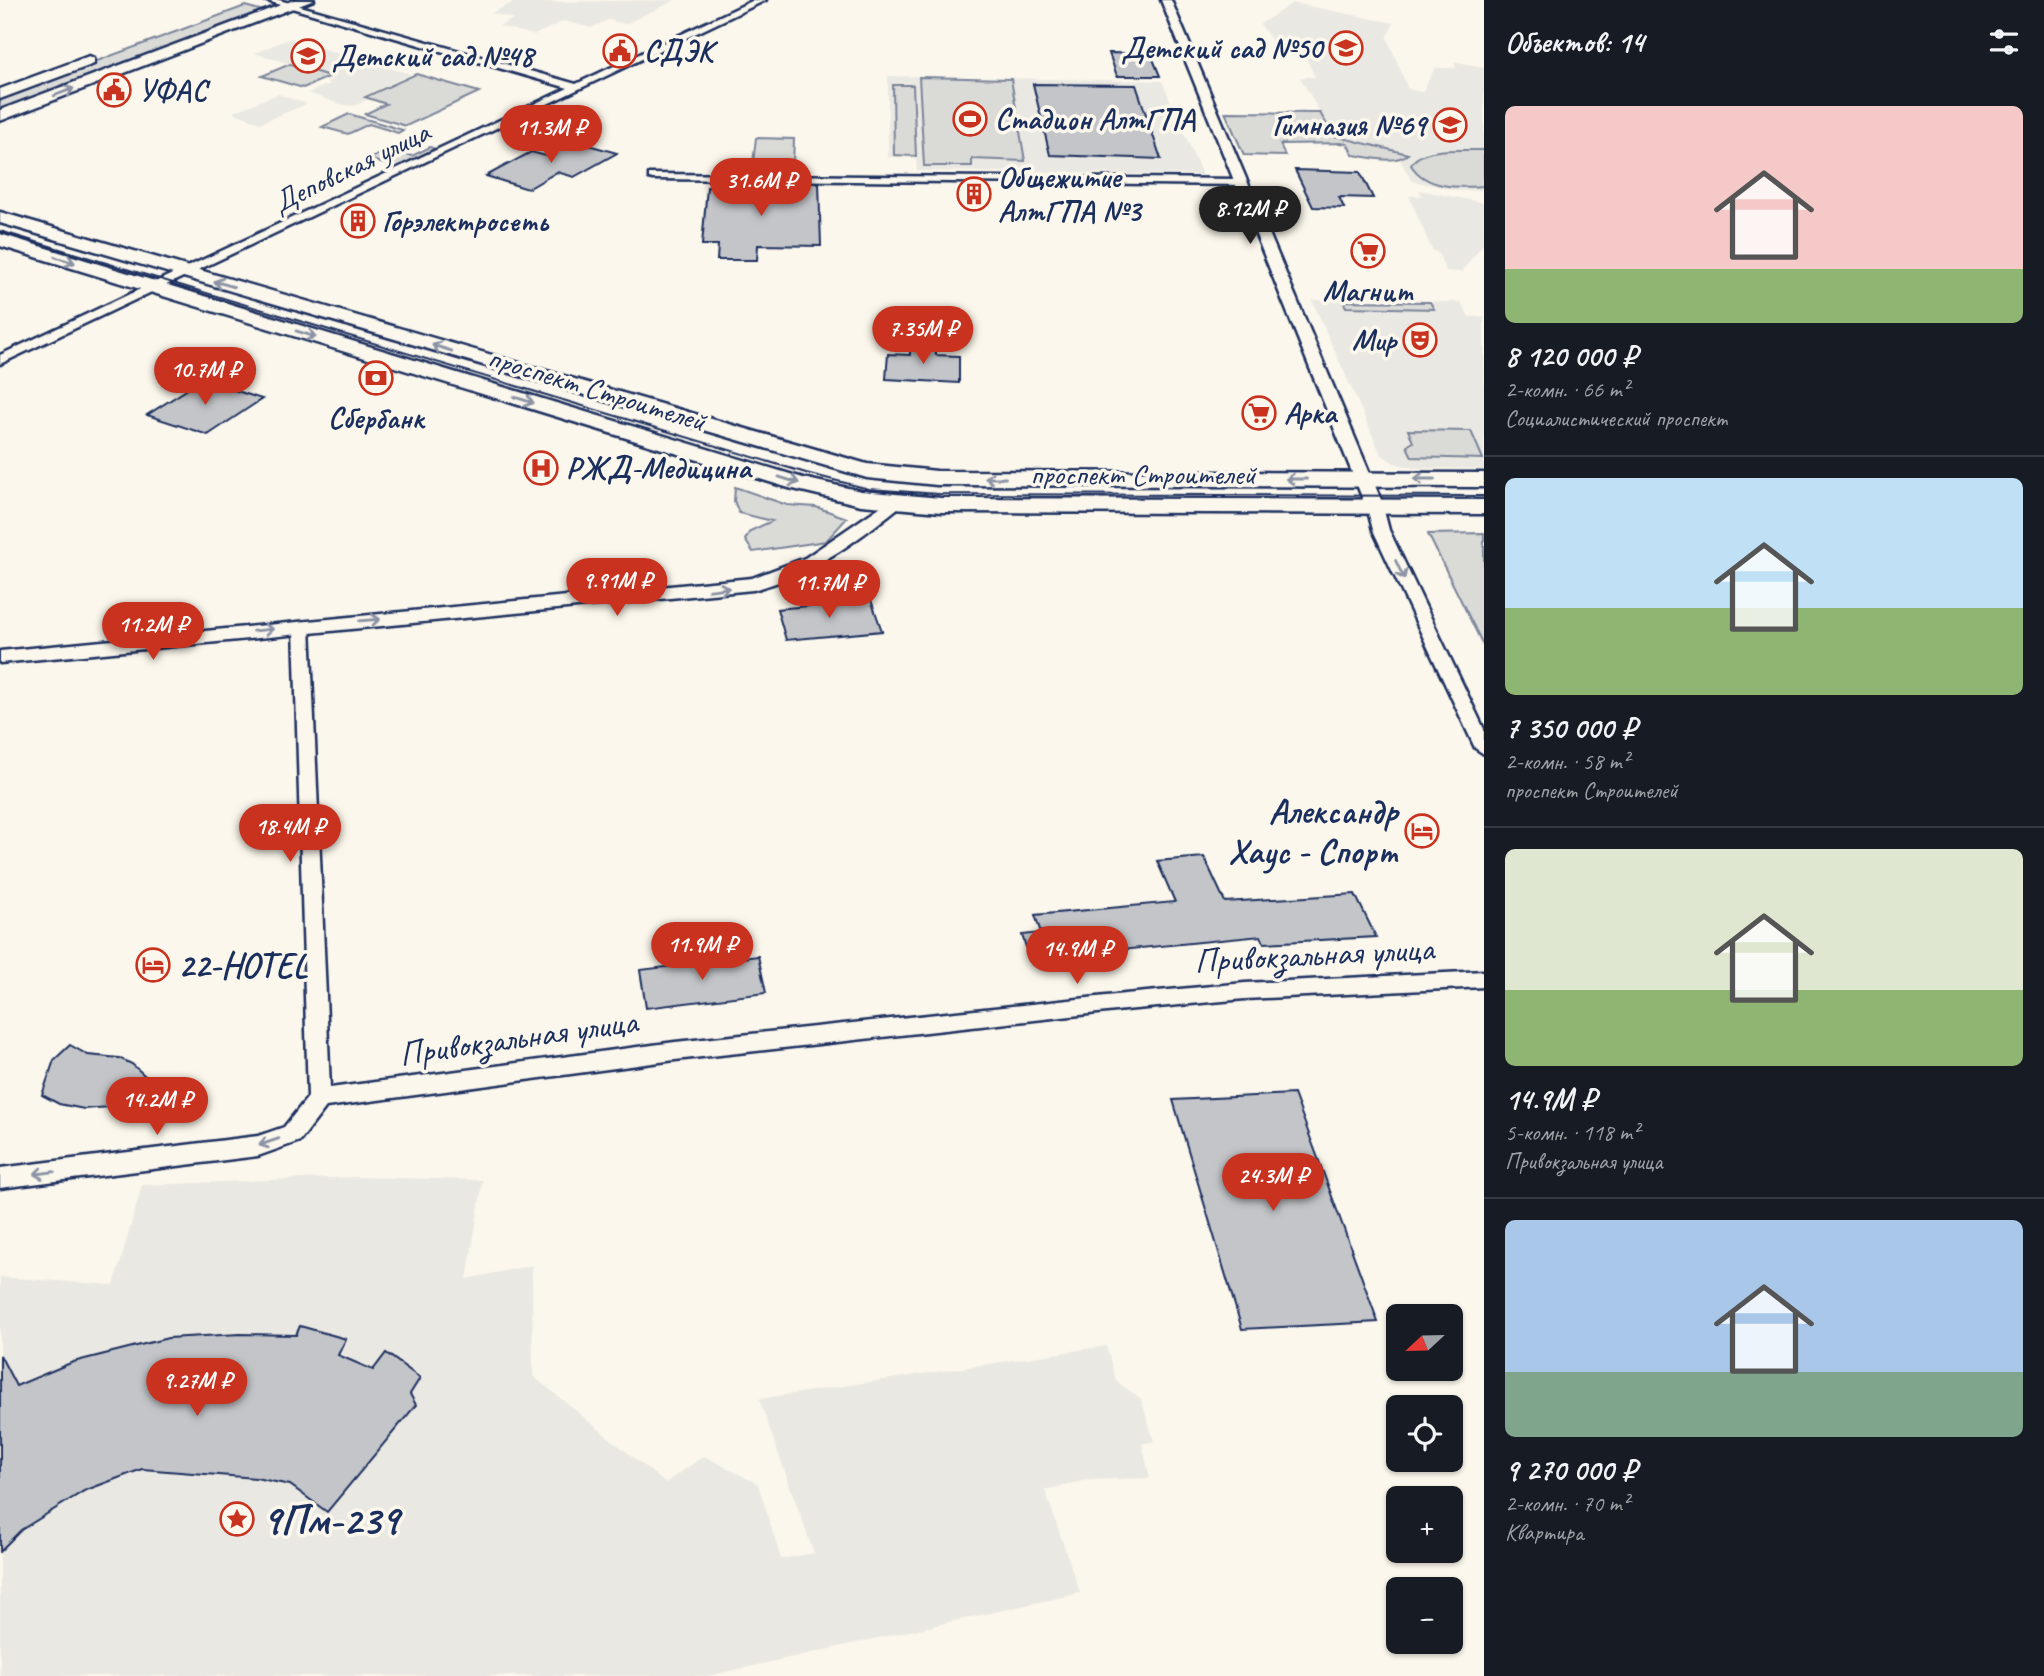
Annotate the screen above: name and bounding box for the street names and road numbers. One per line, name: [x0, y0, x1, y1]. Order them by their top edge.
street label: Деповская улица: [266, 112, 437, 221]
street label: проспект Строителей: [484, 338, 712, 441]
street label: проспект Строителей: [1030, 455, 1257, 493]
street label: Привокзальная улица: [1193, 926, 1437, 983]
street label: Привокзальная улица: [396, 998, 642, 1076]

